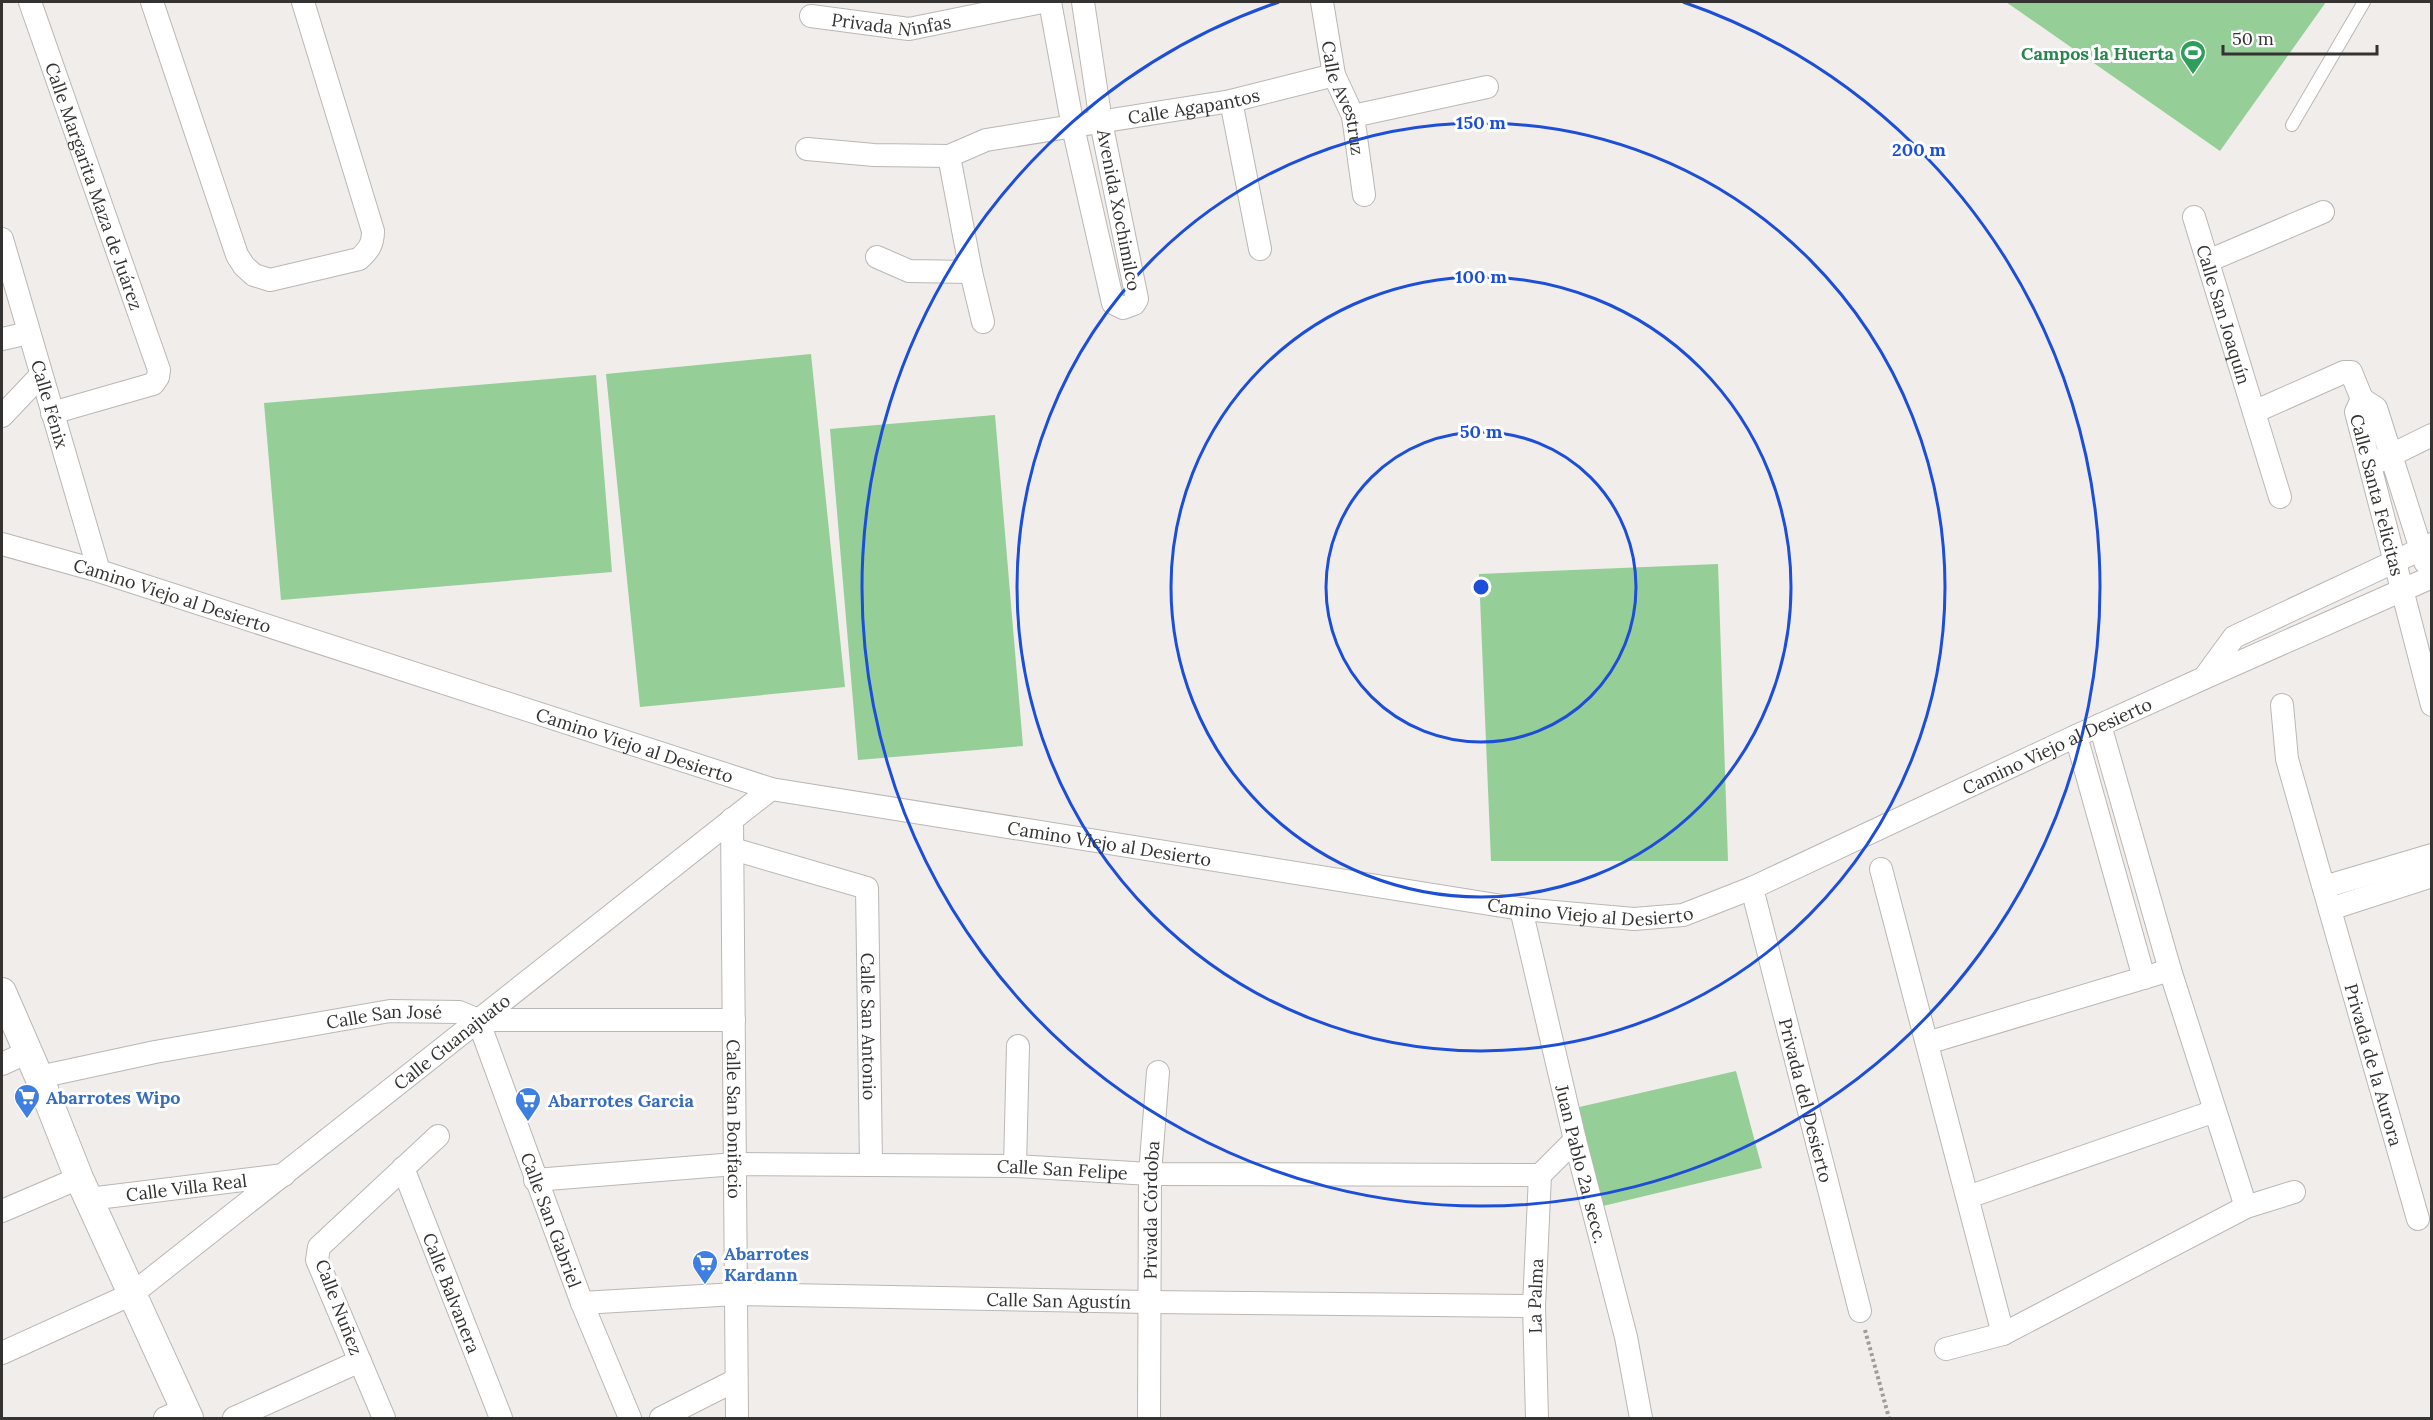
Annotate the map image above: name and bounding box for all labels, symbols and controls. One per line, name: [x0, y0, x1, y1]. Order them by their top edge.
street label: Privada Ninfas: [830, 7, 953, 41]
scale bar: [2223, 18, 2378, 56]
text: 50 m: [2232, 27, 2274, 50]
sports icon: Campos la Huerta: [2178, 38, 2208, 76]
street label: Calle Avestruz: [1317, 39, 1370, 157]
place label: Campos la Huerta: [2021, 42, 2175, 65]
street label: Calle Margarita Maza de Juárez: [41, 59, 149, 313]
street label: Calle Agapantos: [1126, 83, 1262, 129]
text: 150 m: [1456, 111, 1506, 134]
street label: Avenida Xochimilco: [1092, 126, 1146, 293]
text: 200 m: [1892, 138, 1946, 161]
street label: Calle San Joaquín: [2192, 242, 2256, 387]
text: 100 m: [1455, 265, 1507, 288]
street label: Calle Fénix: [26, 357, 74, 451]
street label: Calle Santa Felicitas: [2345, 411, 2409, 578]
text: 50 m: [1460, 420, 1503, 443]
street label: Camino Viejo al Desierto: [71, 553, 274, 638]
centre of rings: [1471, 577, 1491, 597]
street label: Camino Viejo al Desierto: [1958, 692, 2155, 799]
street label: Camino Viejo al Desierto: [533, 702, 736, 788]
street label: Camino Viejo al Desierto: [1006, 816, 1213, 871]
street label: Camino Viejo al Desierto: [1486, 892, 1696, 931]
street label: Calle San Antonio: [856, 953, 882, 1100]
street label: Privada de la Aurora: [2340, 981, 2408, 1149]
street label: Calle Guanajuato: [389, 988, 514, 1095]
street label: Calle San José: [324, 999, 443, 1033]
street label: Privada del Desierto: [1774, 1016, 1838, 1185]
street label: Calle San Bonifacio: [722, 1039, 747, 1199]
street label: Juan Pablo 2a. secc.: [1551, 1081, 1613, 1246]
supermarket icon: Abarrotes Wipo: [12, 1082, 42, 1120]
supermarket icon: Abarrotes Garcia: [513, 1085, 543, 1123]
place label: Abarrotes Wipo: [46, 1086, 180, 1109]
place label: Abarrotes Garcia: [548, 1089, 694, 1112]
street label: Privada Córdoba: [1138, 1140, 1164, 1279]
street label: Calle San Gabriel: [516, 1149, 587, 1291]
street label: Calle San Felipe: [997, 1154, 1129, 1184]
street label: Calle Villa Real: [124, 1168, 248, 1206]
street label: Calle Balvanera: [418, 1229, 486, 1356]
place label: Abarrotes Kardann: [724, 1242, 809, 1286]
supermarket icon: Abarrotes Kardann: [690, 1248, 720, 1286]
street label: Calle Nuñez: [310, 1256, 368, 1358]
street label: La Palma: [1522, 1258, 1548, 1334]
street label: Calle San Agustín: [986, 1287, 1131, 1313]

